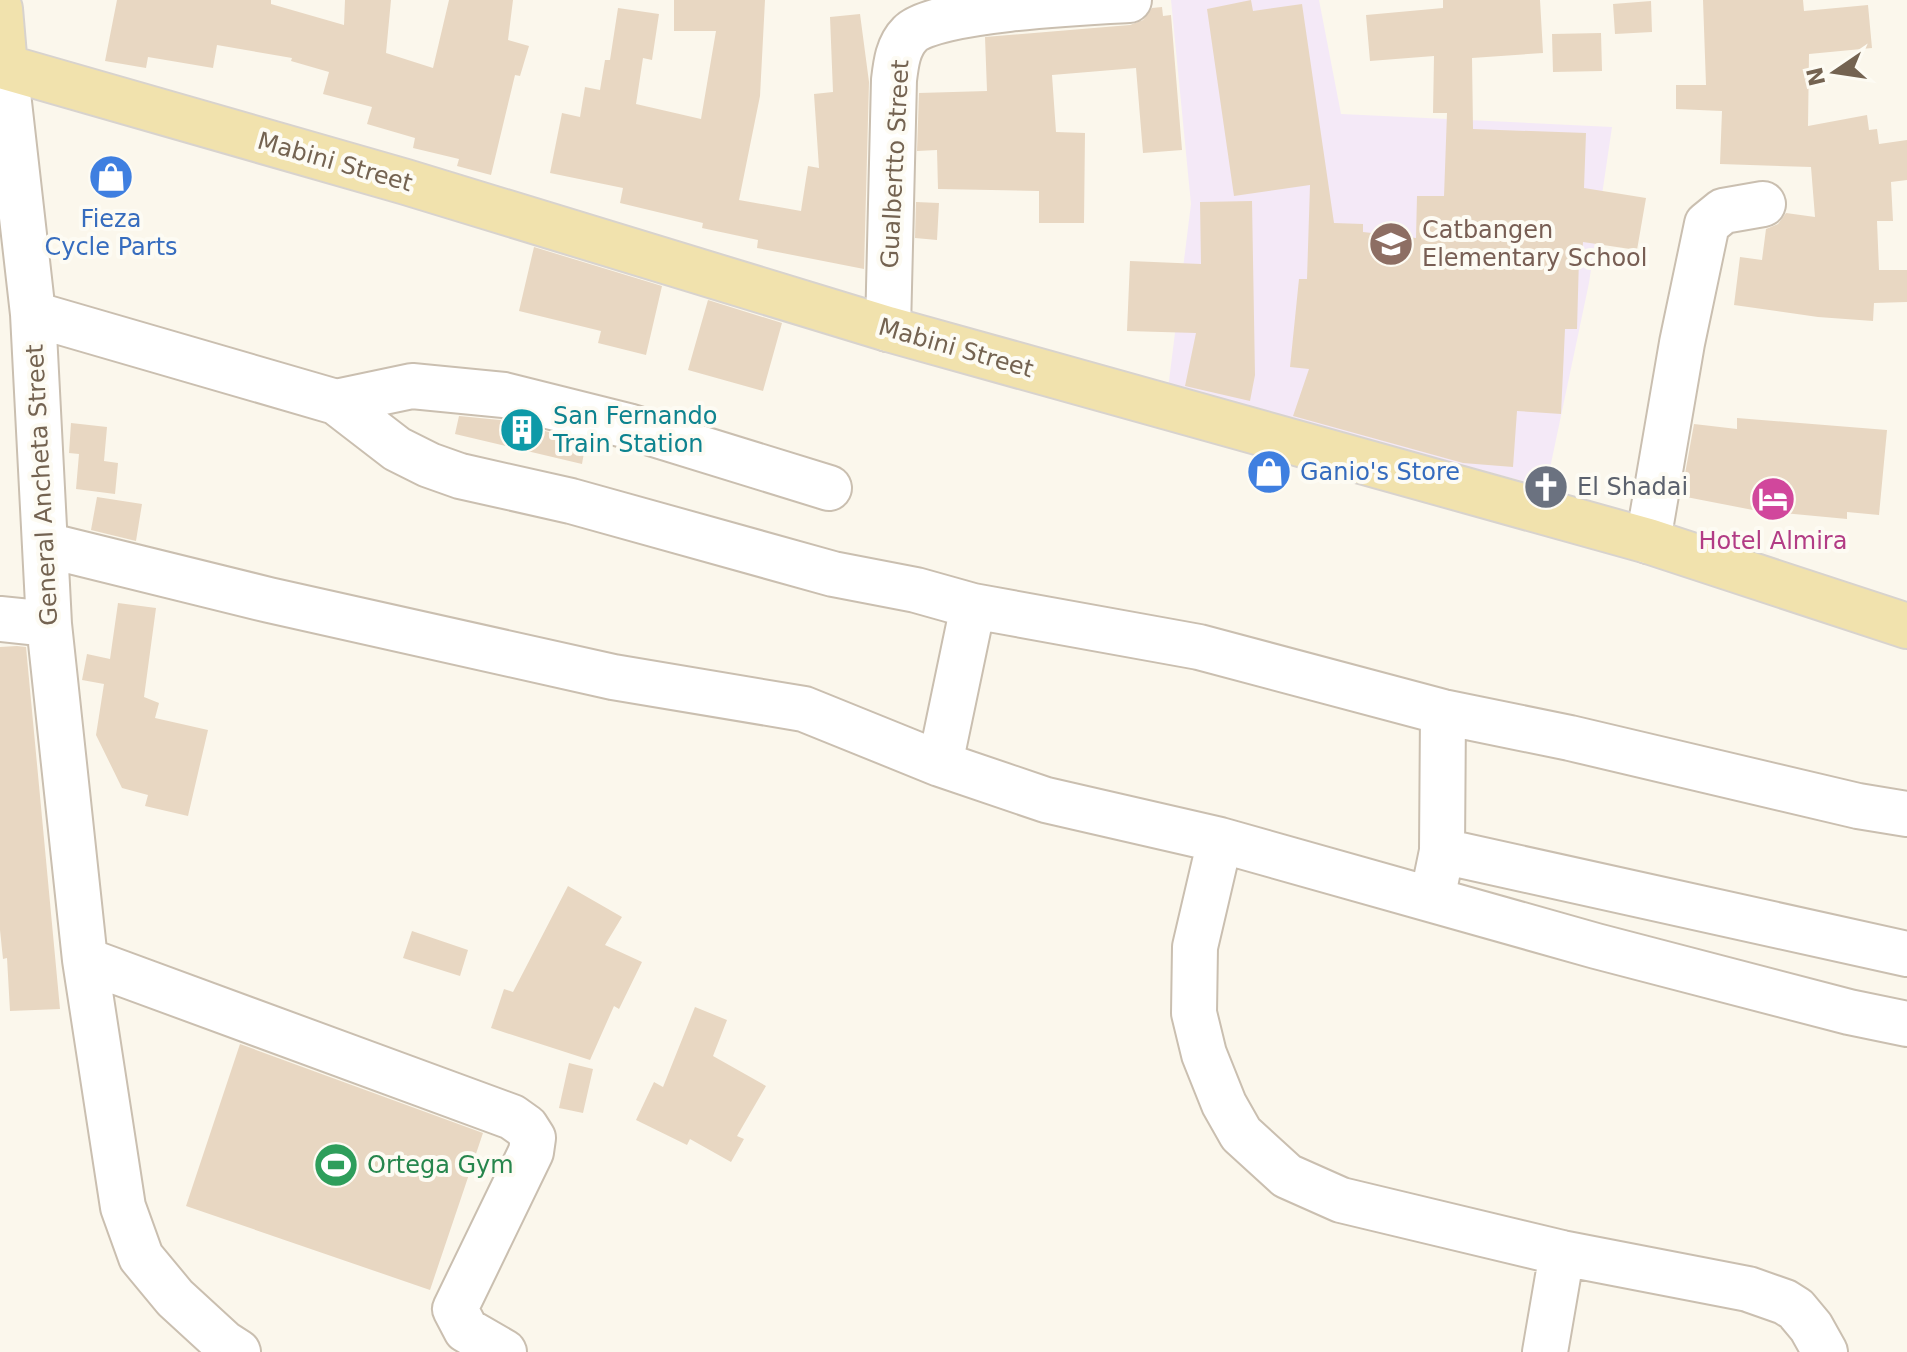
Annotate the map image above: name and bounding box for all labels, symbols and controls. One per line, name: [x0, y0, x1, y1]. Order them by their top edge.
north arrow: [1795, 32, 1875, 112]
street label: Gualbertto Street: [876, 59, 914, 269]
text: N: [1802, 65, 1830, 88]
street label: Mabini Street: [254, 127, 416, 197]
shop icon: Fieza Cycle Parts: [87, 153, 135, 201]
place label: Fieza Cycle Parts: [44, 205, 178, 261]
place label: Catbangen Elementary School: [1422, 216, 1647, 272]
school or university icon: Catbangen Elementary School: [1367, 220, 1415, 268]
street label: Mabini Street: [875, 313, 1037, 383]
street label: General Ancheta Street: [21, 344, 63, 626]
place label: San Fernando Train Station: [552, 402, 718, 458]
building icon: San Fernando Train Station: [498, 406, 546, 454]
shop icon: Ganio's Store: [1245, 448, 1293, 496]
place label: Ganio's Store: [1300, 458, 1460, 486]
church icon: El Shadai: [1522, 463, 1570, 511]
place label: El Shadai: [1577, 473, 1688, 501]
hotel icon: Hotel Almira: [1749, 475, 1797, 523]
place label: Hotel Almira: [1699, 527, 1847, 555]
sports icon: Ortega Gym: [312, 1141, 360, 1189]
place label: Ortega Gym: [367, 1151, 514, 1179]

